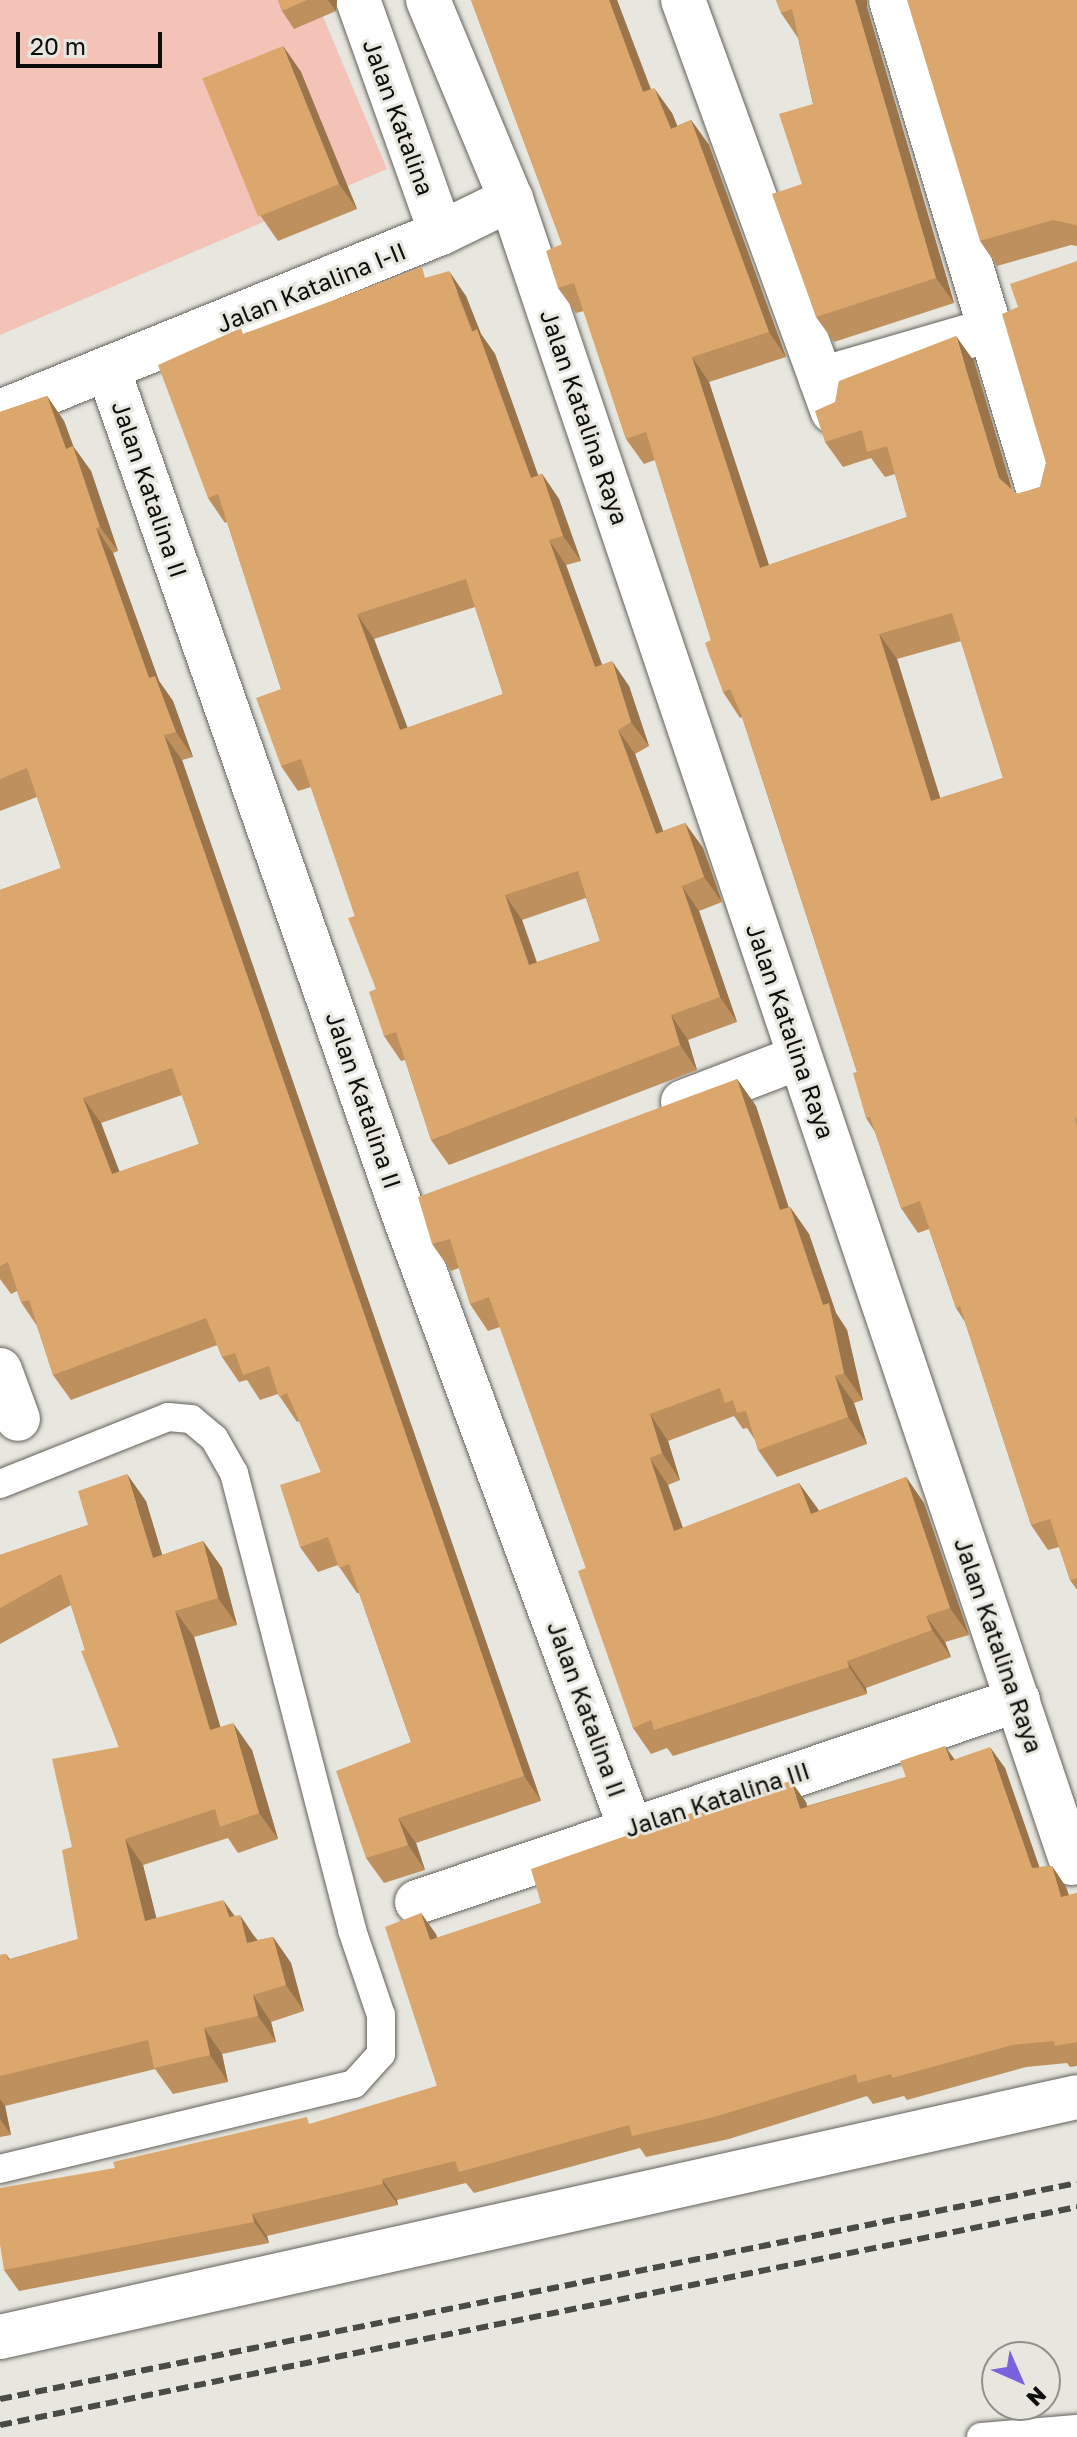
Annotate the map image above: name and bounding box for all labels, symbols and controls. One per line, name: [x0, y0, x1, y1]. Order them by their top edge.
scale bar: [20, 16, 166, 66]
text: 20 m: [30, 31, 86, 60]
street label: Jalan Katalina: [357, 35, 441, 199]
street label: Jalan Katalina I-II: [212, 236, 410, 338]
street label: Jalan Katalina Raya: [535, 306, 635, 528]
street label: Jalan Katalina II: [106, 397, 194, 581]
street label: Jalan Katalina Raya: [741, 920, 841, 1142]
street label: Jalan Katalina II: [320, 1008, 408, 1192]
street label: Jalan Katalina Raya: [949, 1534, 1049, 1756]
street label: Jalan Katalina II: [542, 1617, 632, 1801]
street label: Jalan Katalina III: [621, 1756, 813, 1842]
north arrow: [981, 2341, 1061, 2421]
text: N: [1021, 2381, 1052, 2412]

